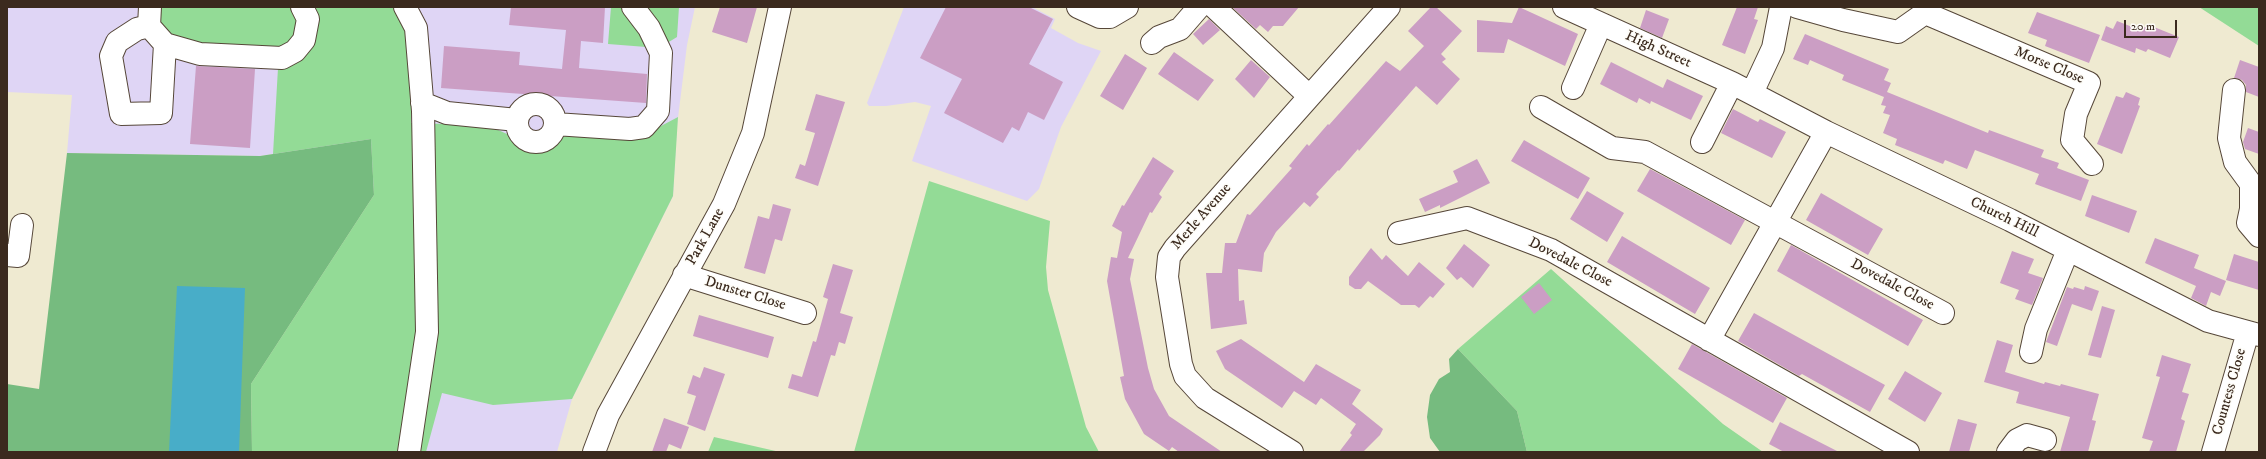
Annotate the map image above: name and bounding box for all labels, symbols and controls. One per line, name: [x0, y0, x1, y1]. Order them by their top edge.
scale bar: [2126, 12, 2179, 38]
text: 20 m: [2131, 19, 2155, 34]
street label: High Street: [1622, 27, 1694, 73]
street label: Morse Close: [2012, 43, 2086, 89]
street label: Merle Avenue: [1168, 180, 1236, 254]
street label: Church Hill: [1967, 194, 2041, 242]
street label: Park Lane: [683, 205, 729, 269]
street label: Dovedale Close: [1525, 234, 1615, 292]
street label: Dovedale Close: [1847, 255, 1937, 315]
street label: Dunster Close: [702, 273, 788, 315]
street label: Countess Close: [2209, 347, 2251, 437]

